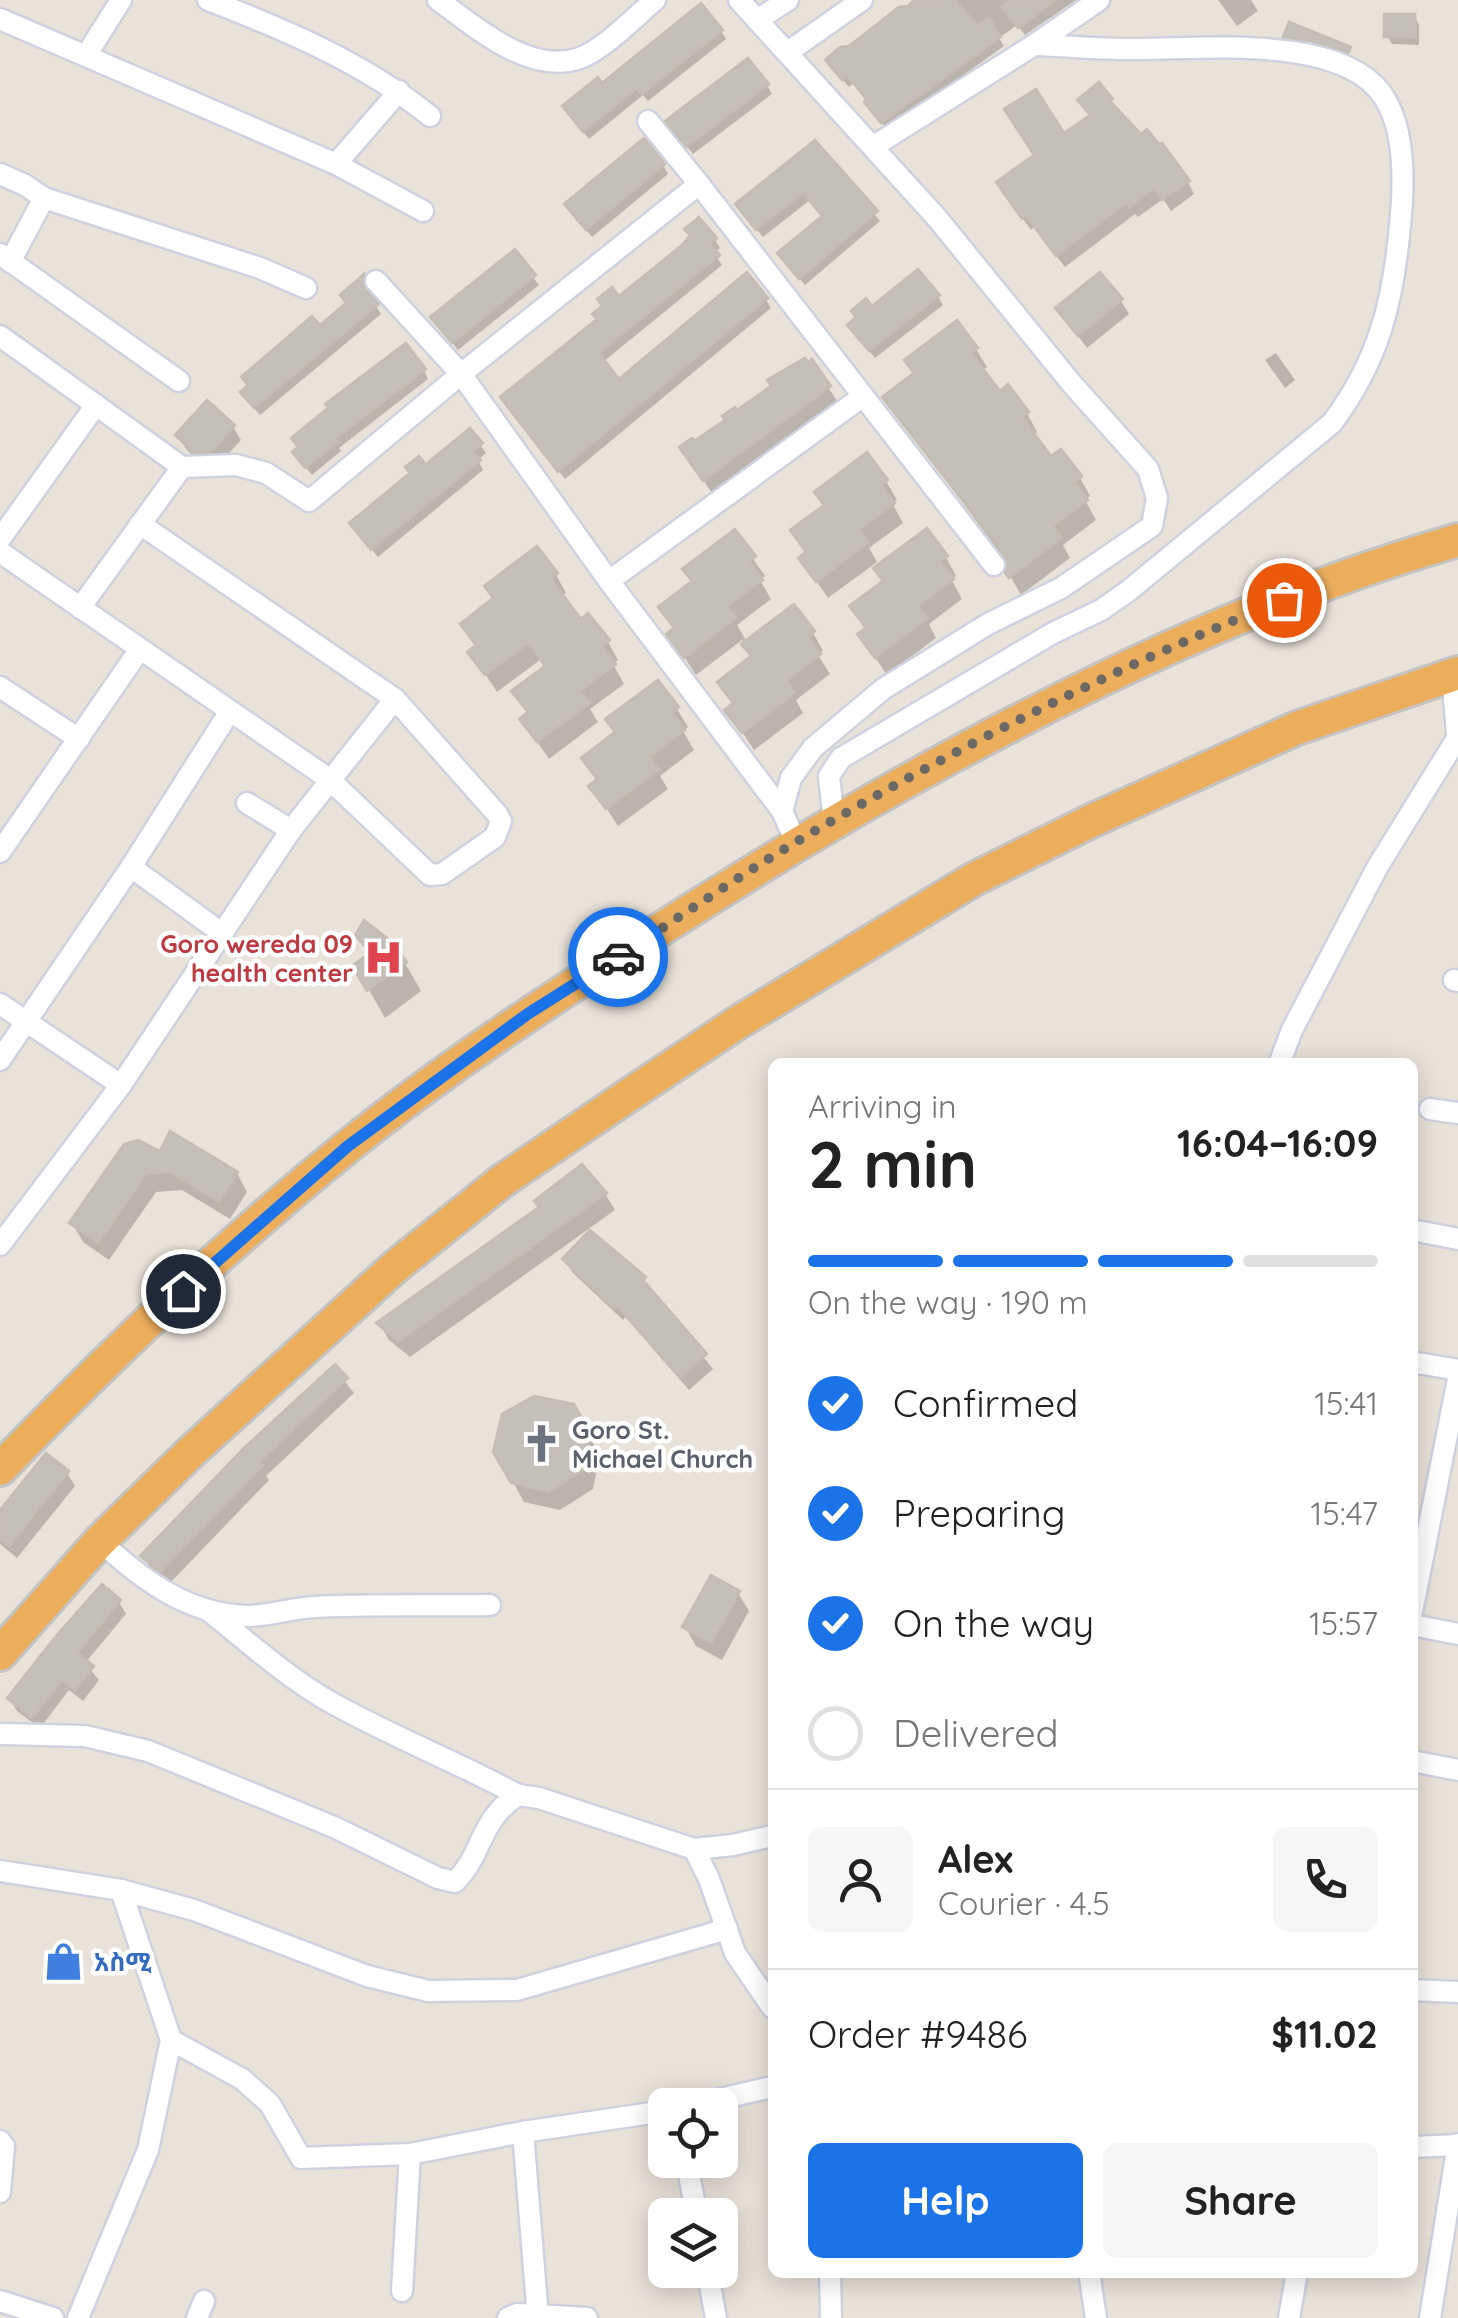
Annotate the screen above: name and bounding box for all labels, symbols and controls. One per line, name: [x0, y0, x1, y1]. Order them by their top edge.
pin: [1242, 558, 1327, 643]
icon: bag: [1257, 573, 1312, 628]
courier: [568, 907, 668, 1007]
place label: Goro wereda 09 health center: [160, 928, 353, 988]
icon: car: [591, 930, 646, 985]
hospital icon: Goro wereda 09 health center: [362, 936, 404, 978]
text: Arriving in: [808, 1086, 957, 1126]
text: 16:04–16:09: [1177, 1119, 1378, 1167]
text: 2 min: [808, 1123, 977, 1204]
pin: [141, 1249, 226, 1334]
icon: home: [156, 1264, 211, 1319]
text: On the way · 190 m: [808, 1282, 1088, 1322]
icon: check: [808, 1376, 863, 1431]
text: Confirmed: [893, 1379, 1078, 1427]
text: 15:41: [1314, 1383, 1378, 1423]
place label: Goro St. Michael Church: [572, 1414, 753, 1474]
church icon: Goro St. Michael Church: [521, 1422, 563, 1464]
icon: check: [808, 1486, 863, 1541]
text: Preparing: [893, 1489, 1065, 1537]
text: 15:47: [1310, 1493, 1378, 1533]
icon: check: [808, 1596, 863, 1651]
text: On the way: [893, 1599, 1094, 1647]
text: 15:57: [1309, 1603, 1378, 1643]
text: Delivered: [893, 1709, 1059, 1757]
button: person: [808, 1827, 913, 1932]
button: phone: [1273, 1827, 1378, 1932]
text: Alex: [938, 1835, 1013, 1883]
text: Courier · 4.5: [938, 1883, 1110, 1923]
shop icon: አስሚ: [43, 1940, 85, 1982]
place label: አስሚ: [94, 1946, 152, 1977]
text: Order #9486: [808, 2010, 1027, 2058]
text: $11.02: [1271, 2010, 1378, 2058]
map controls: [648, 2088, 738, 2288]
button: locate: [648, 2088, 738, 2178]
button: Help: [808, 2143, 1083, 2258]
button: Share: [1103, 2143, 1378, 2258]
button: layers: [648, 2198, 738, 2288]

